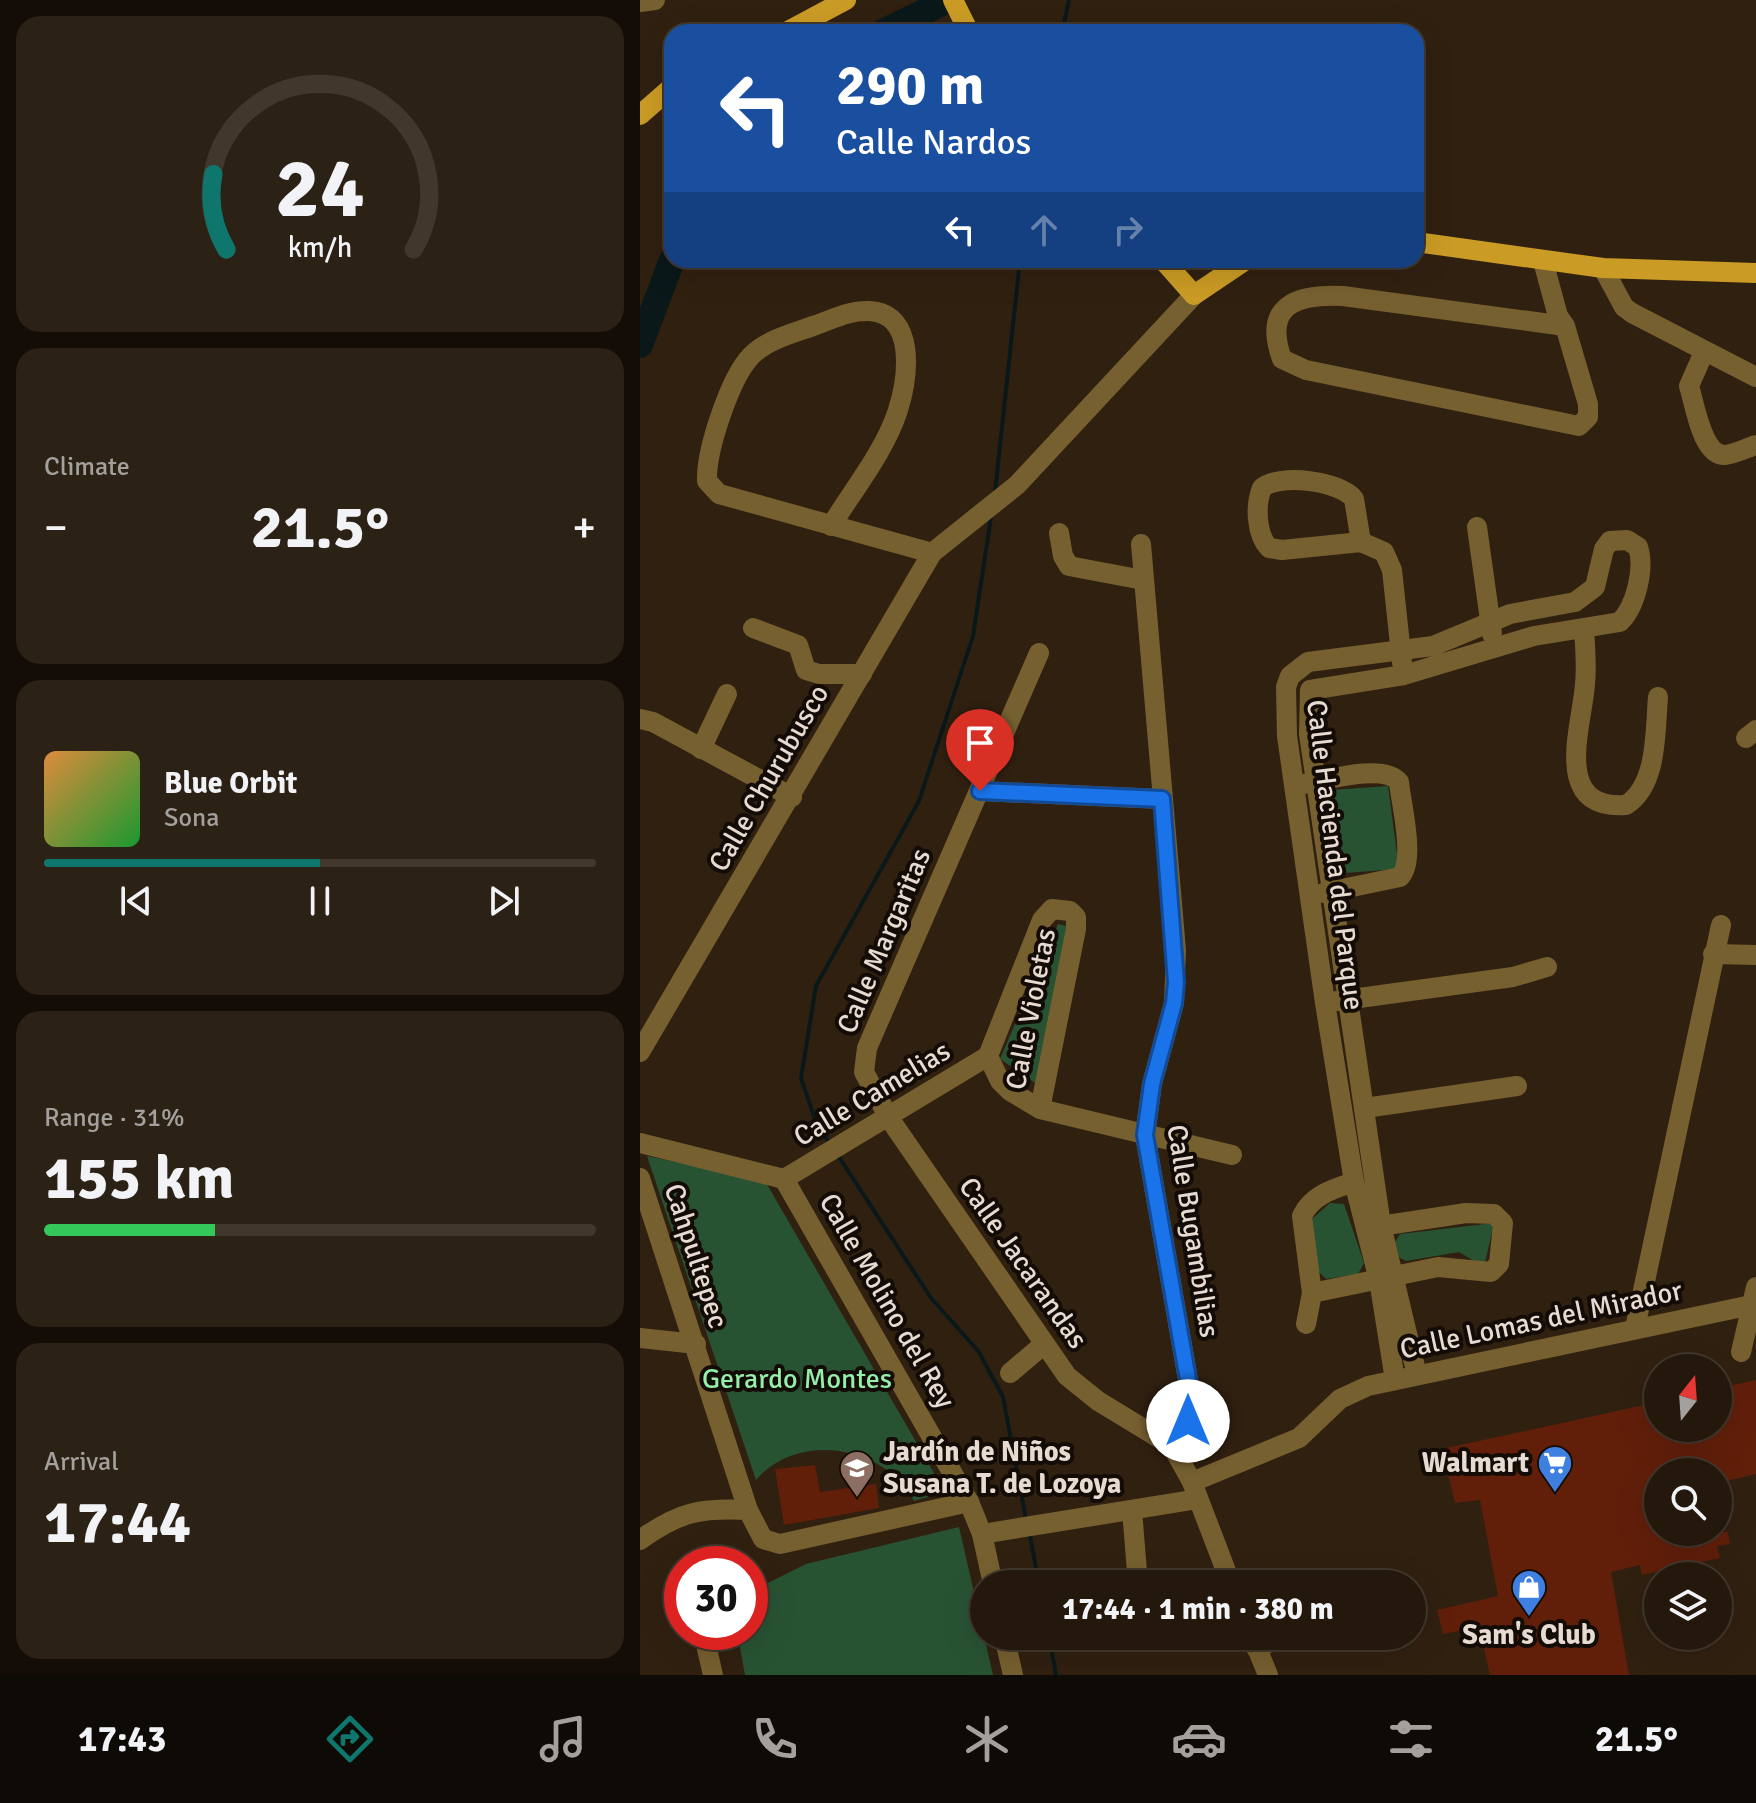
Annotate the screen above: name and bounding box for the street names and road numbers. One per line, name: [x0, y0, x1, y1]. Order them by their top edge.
street label: Calle Churubusco: [702, 679, 836, 877]
street label: Calle Hacienda del Parque: [1299, 698, 1371, 1012]
street label: Calle Margaritas: [830, 844, 938, 1038]
street label: Calle Violetas: [999, 926, 1063, 1092]
street label: Calle Camelias: [788, 1034, 956, 1154]
street label: Calle Bugambilias: [1159, 1122, 1227, 1340]
street label: Calle Jacarandas: [951, 1171, 1095, 1355]
street label: Cahpultepec: [657, 1180, 735, 1332]
street label: Calle Molino del Rey: [812, 1188, 962, 1414]
street label: Calle Lomas del Mirador: [1397, 1273, 1686, 1367]

